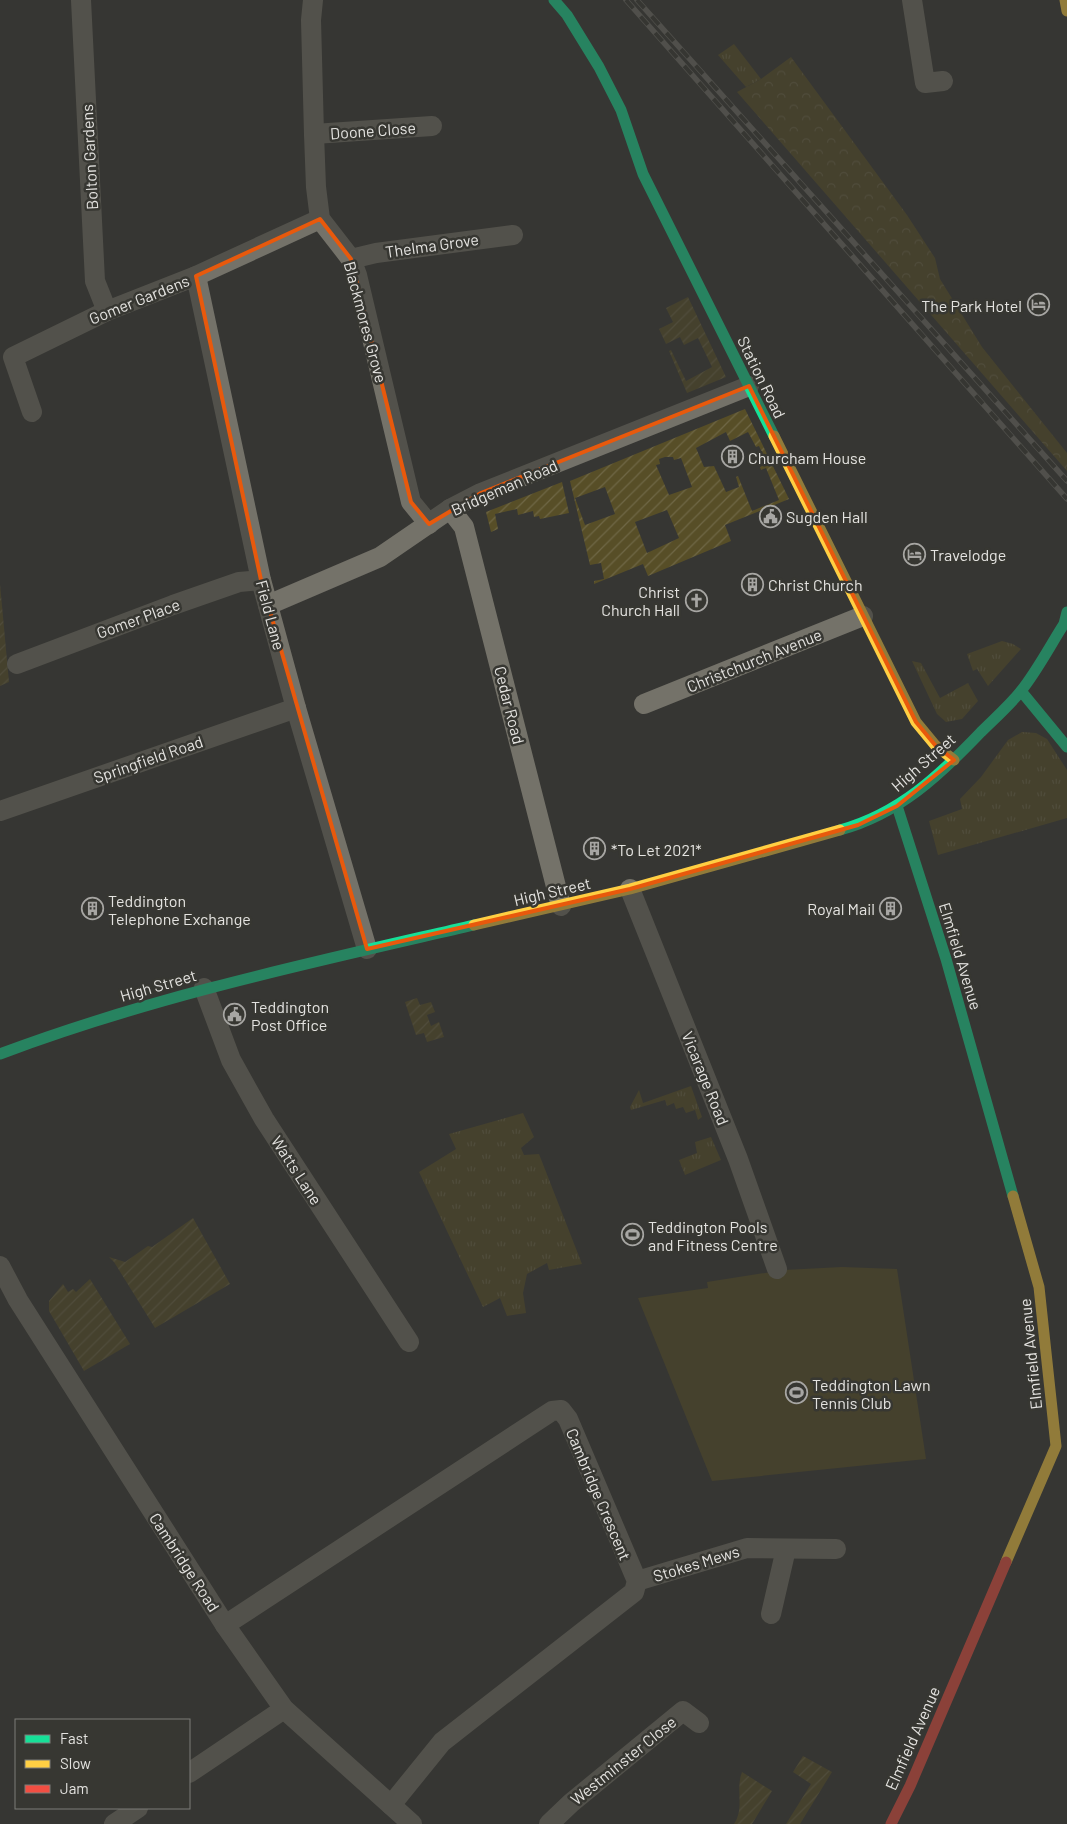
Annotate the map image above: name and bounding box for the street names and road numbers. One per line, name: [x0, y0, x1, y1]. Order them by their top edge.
street label: Bolton Gardens: [77, 104, 101, 210]
street label: Doone Close: [329, 118, 417, 142]
street label: Thelma Grove: [384, 229, 480, 261]
street label: Blackmores Grove: [341, 259, 391, 385]
street label: Gomer Gardens: [86, 270, 192, 328]
street label: Station Road: [734, 333, 790, 421]
street label: Bridgeman Road: [448, 455, 560, 519]
street label: Field Lane: [253, 578, 289, 652]
street label: Gomer Place: [94, 594, 182, 642]
street label: Christchurch Avenue: [684, 624, 824, 696]
street label: Cedar Road: [491, 664, 529, 746]
street label: High Street: [887, 729, 959, 795]
street label: Springfield Road: [91, 731, 205, 787]
street label: High Street: [512, 873, 592, 909]
street label: Elmfield Avenue: [936, 900, 986, 1012]
street label: High Street: [118, 965, 198, 1005]
street label: Vicarage Road: [679, 1028, 733, 1128]
street label: Watts Lane: [268, 1132, 326, 1208]
street label: Elmfield Avenue: [1015, 1298, 1045, 1410]
street label: Cambridge Crescent: [563, 1425, 635, 1563]
street label: Cambridge Road: [146, 1509, 224, 1615]
street label: Stokes Mews: [651, 1541, 741, 1585]
street label: Elmfield Avenue: [881, 1683, 943, 1793]
street label: Westminster Close: [566, 1712, 680, 1808]

